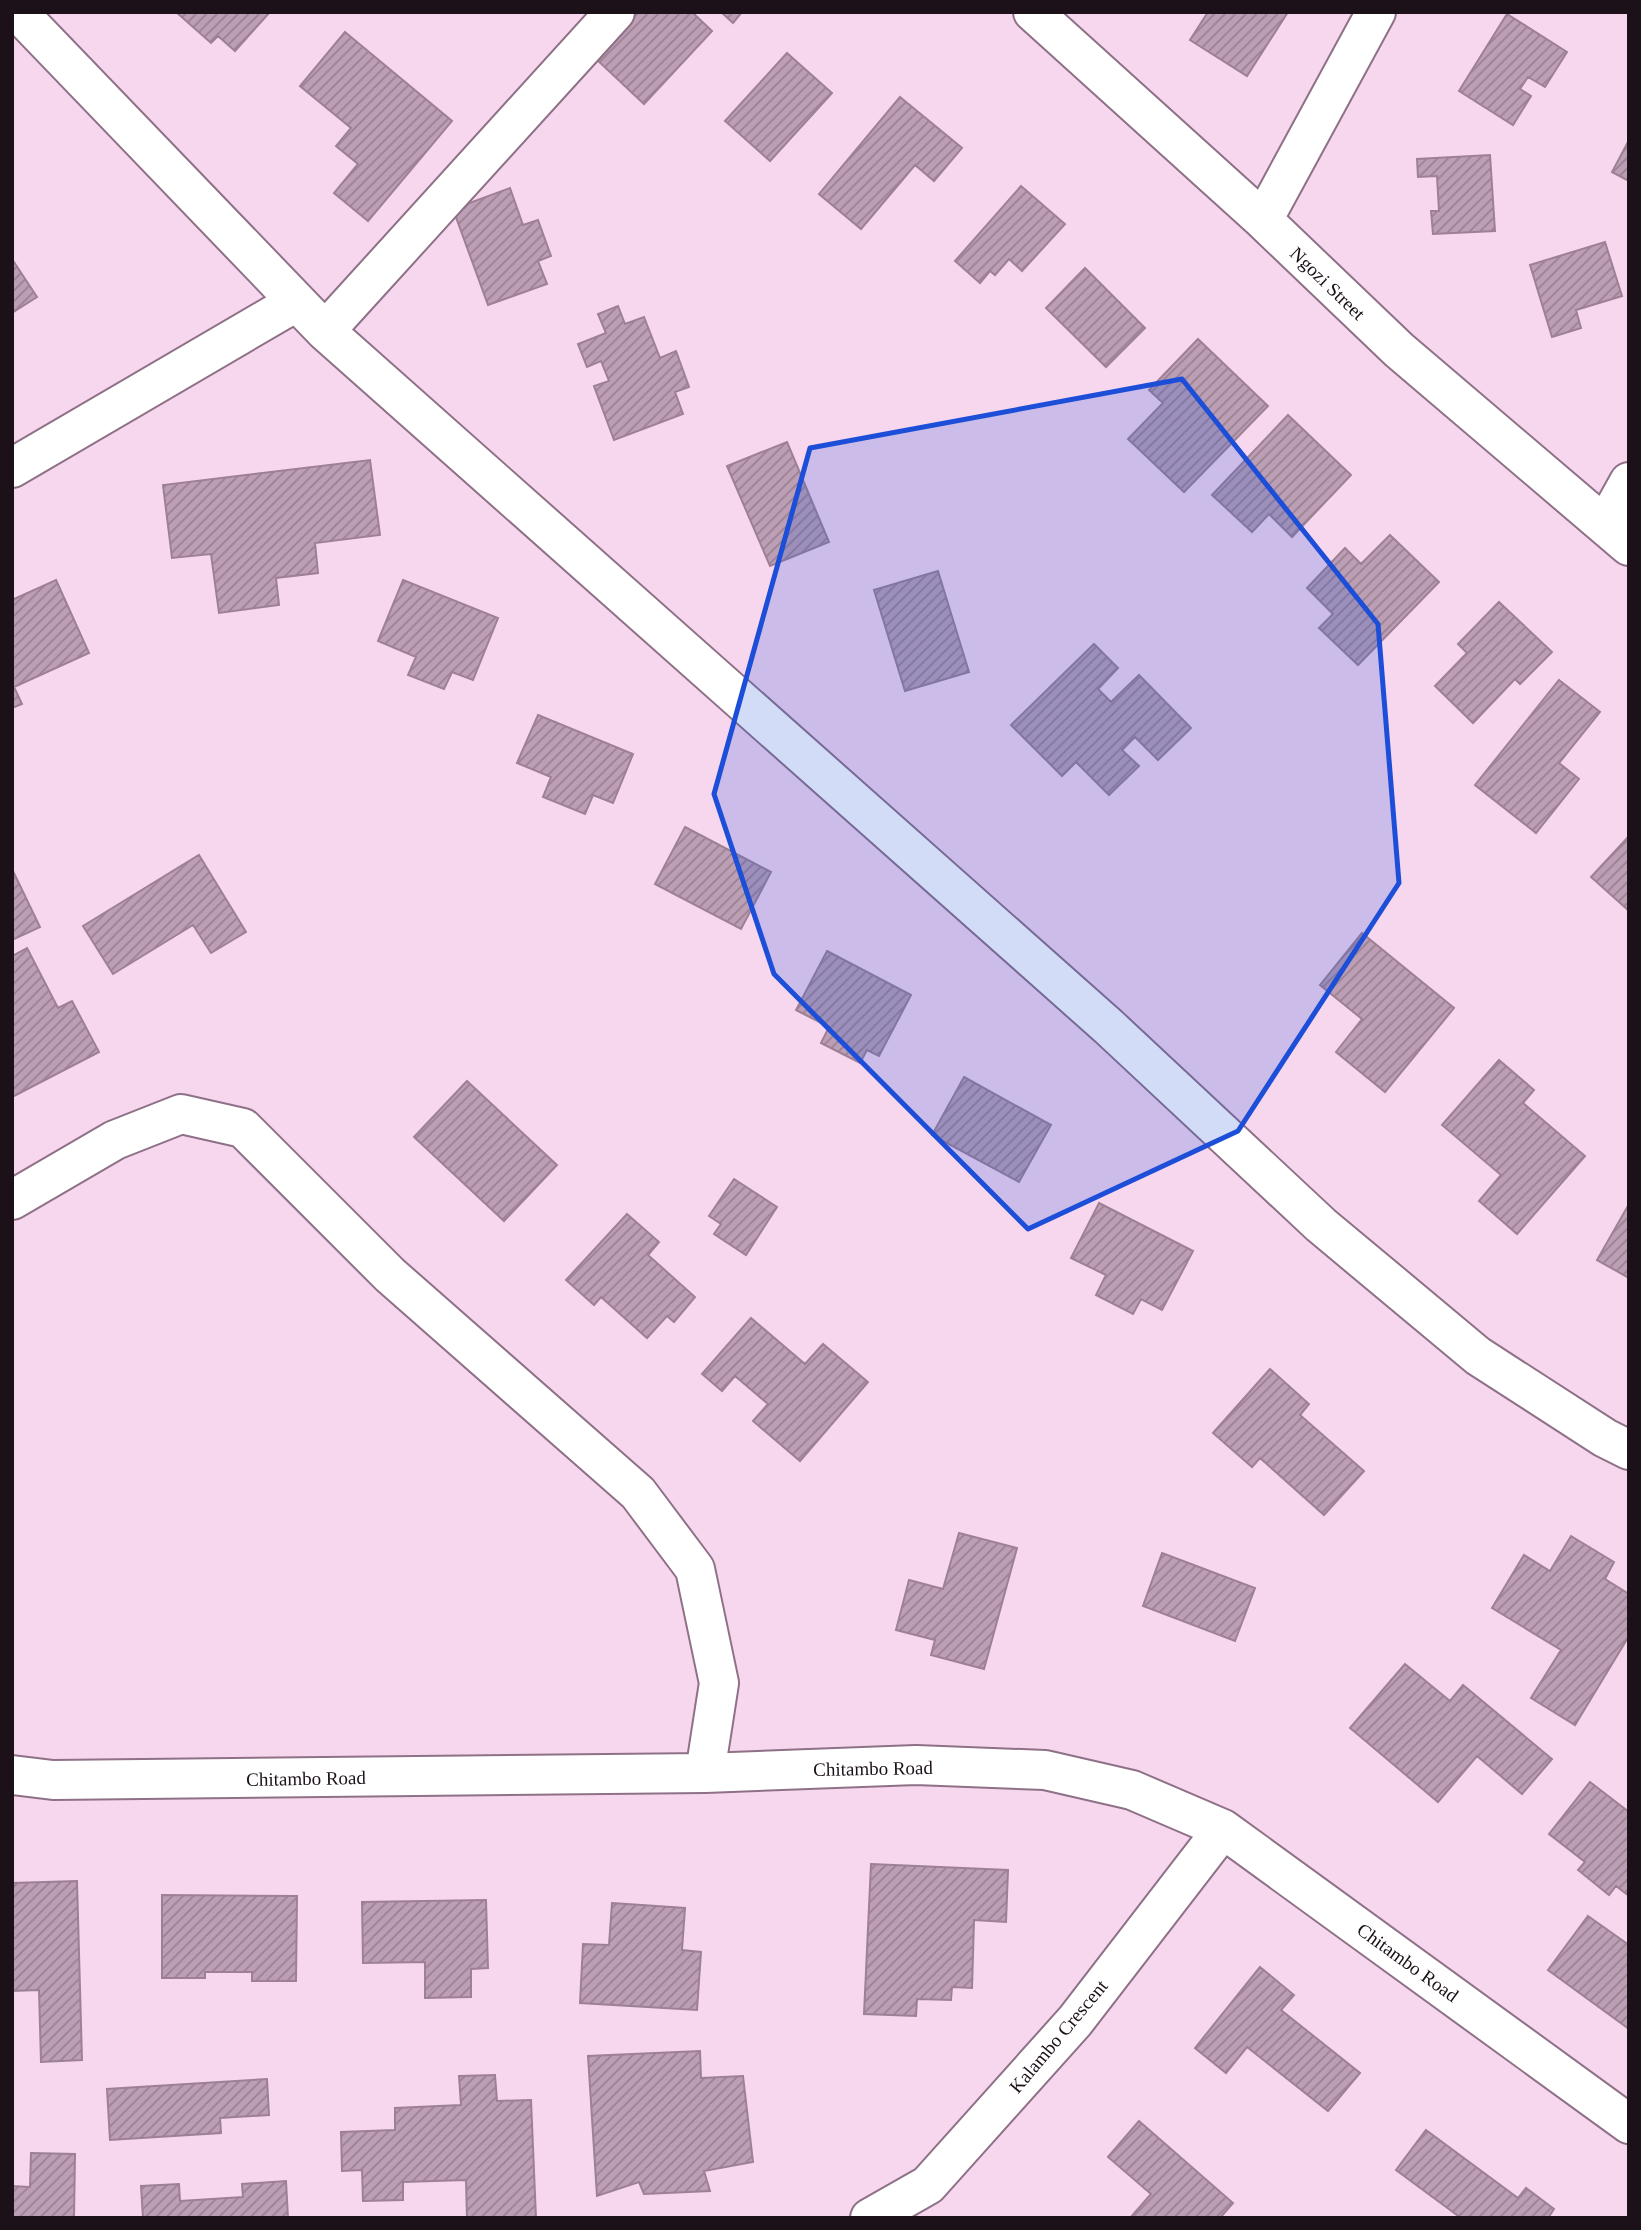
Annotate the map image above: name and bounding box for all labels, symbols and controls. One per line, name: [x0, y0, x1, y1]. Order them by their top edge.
street label: Ngozi Street: [1286, 243, 1370, 325]
street label: Chitambo Road: [813, 1757, 934, 1780]
street label: Chitambo Road: [246, 1767, 367, 1790]
street label: Chitambo Road: [1353, 1919, 1463, 2006]
street label: Kalambo Crescent: [1005, 1975, 1112, 2097]

